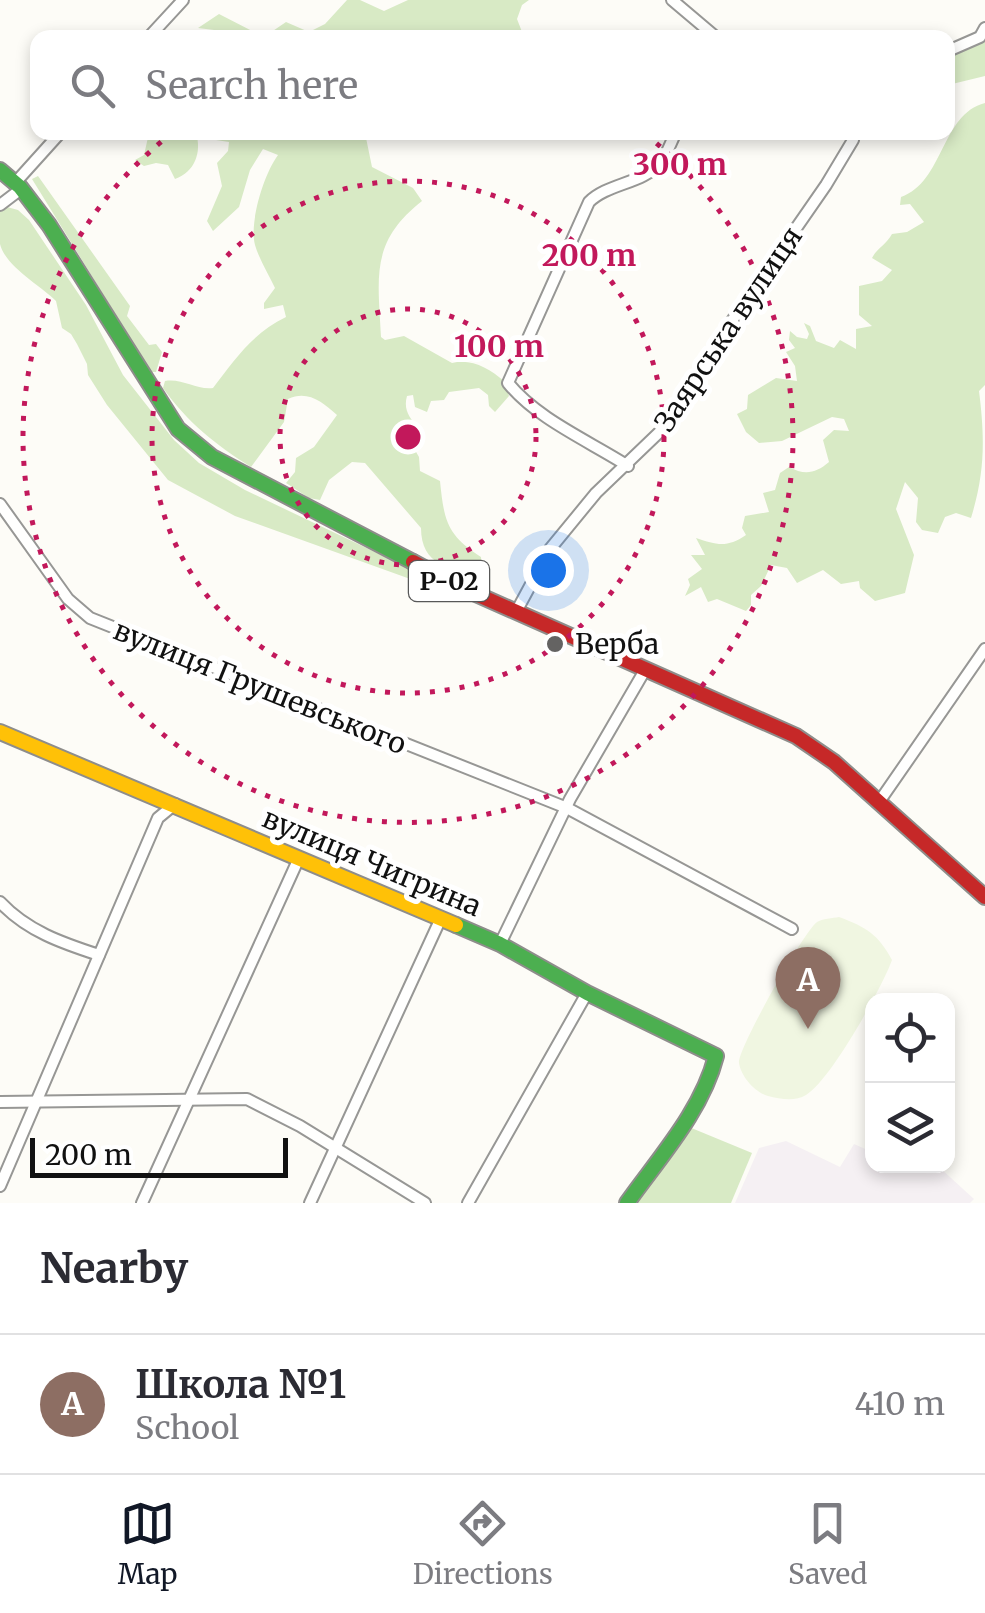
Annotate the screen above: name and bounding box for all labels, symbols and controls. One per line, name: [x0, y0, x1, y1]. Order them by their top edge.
search box: [30, 30, 955, 140]
icon: search: [65, 58, 120, 113]
text: Search here: [145, 62, 358, 109]
text: 300 m: [633, 145, 727, 183]
street label: Заярська вулиця: [646, 220, 810, 438]
text: 200 m: [542, 236, 636, 274]
text: 100 m: [454, 327, 544, 365]
centre of rings: [390, 419, 426, 455]
your location: [523, 545, 574, 596]
road number: Р-02: [409, 561, 489, 601]
street label: вулиця Грушевського: [108, 612, 412, 762]
place label: Верба: [575, 626, 659, 662]
marker: Верба: [544, 633, 566, 655]
street label: вулиця Чигрина: [257, 800, 487, 924]
pin: A: [776, 946, 840, 1029]
map controls: [865, 993, 955, 1173]
button: locate: [865, 993, 955, 1083]
button: layers: [865, 1083, 955, 1173]
scale bar: [30, 1133, 288, 1178]
text: 200 m: [45, 1137, 132, 1173]
text: Nearby: [40, 1242, 188, 1294]
text: Школа №1: [135, 1361, 346, 1408]
text: A: [61, 1384, 84, 1424]
text: 410 m: [855, 1384, 945, 1424]
text: School: [135, 1408, 239, 1448]
tab: Map: [118, 1496, 177, 1592]
tab: Directions: [413, 1496, 553, 1592]
tab: Saved: [788, 1496, 867, 1592]

